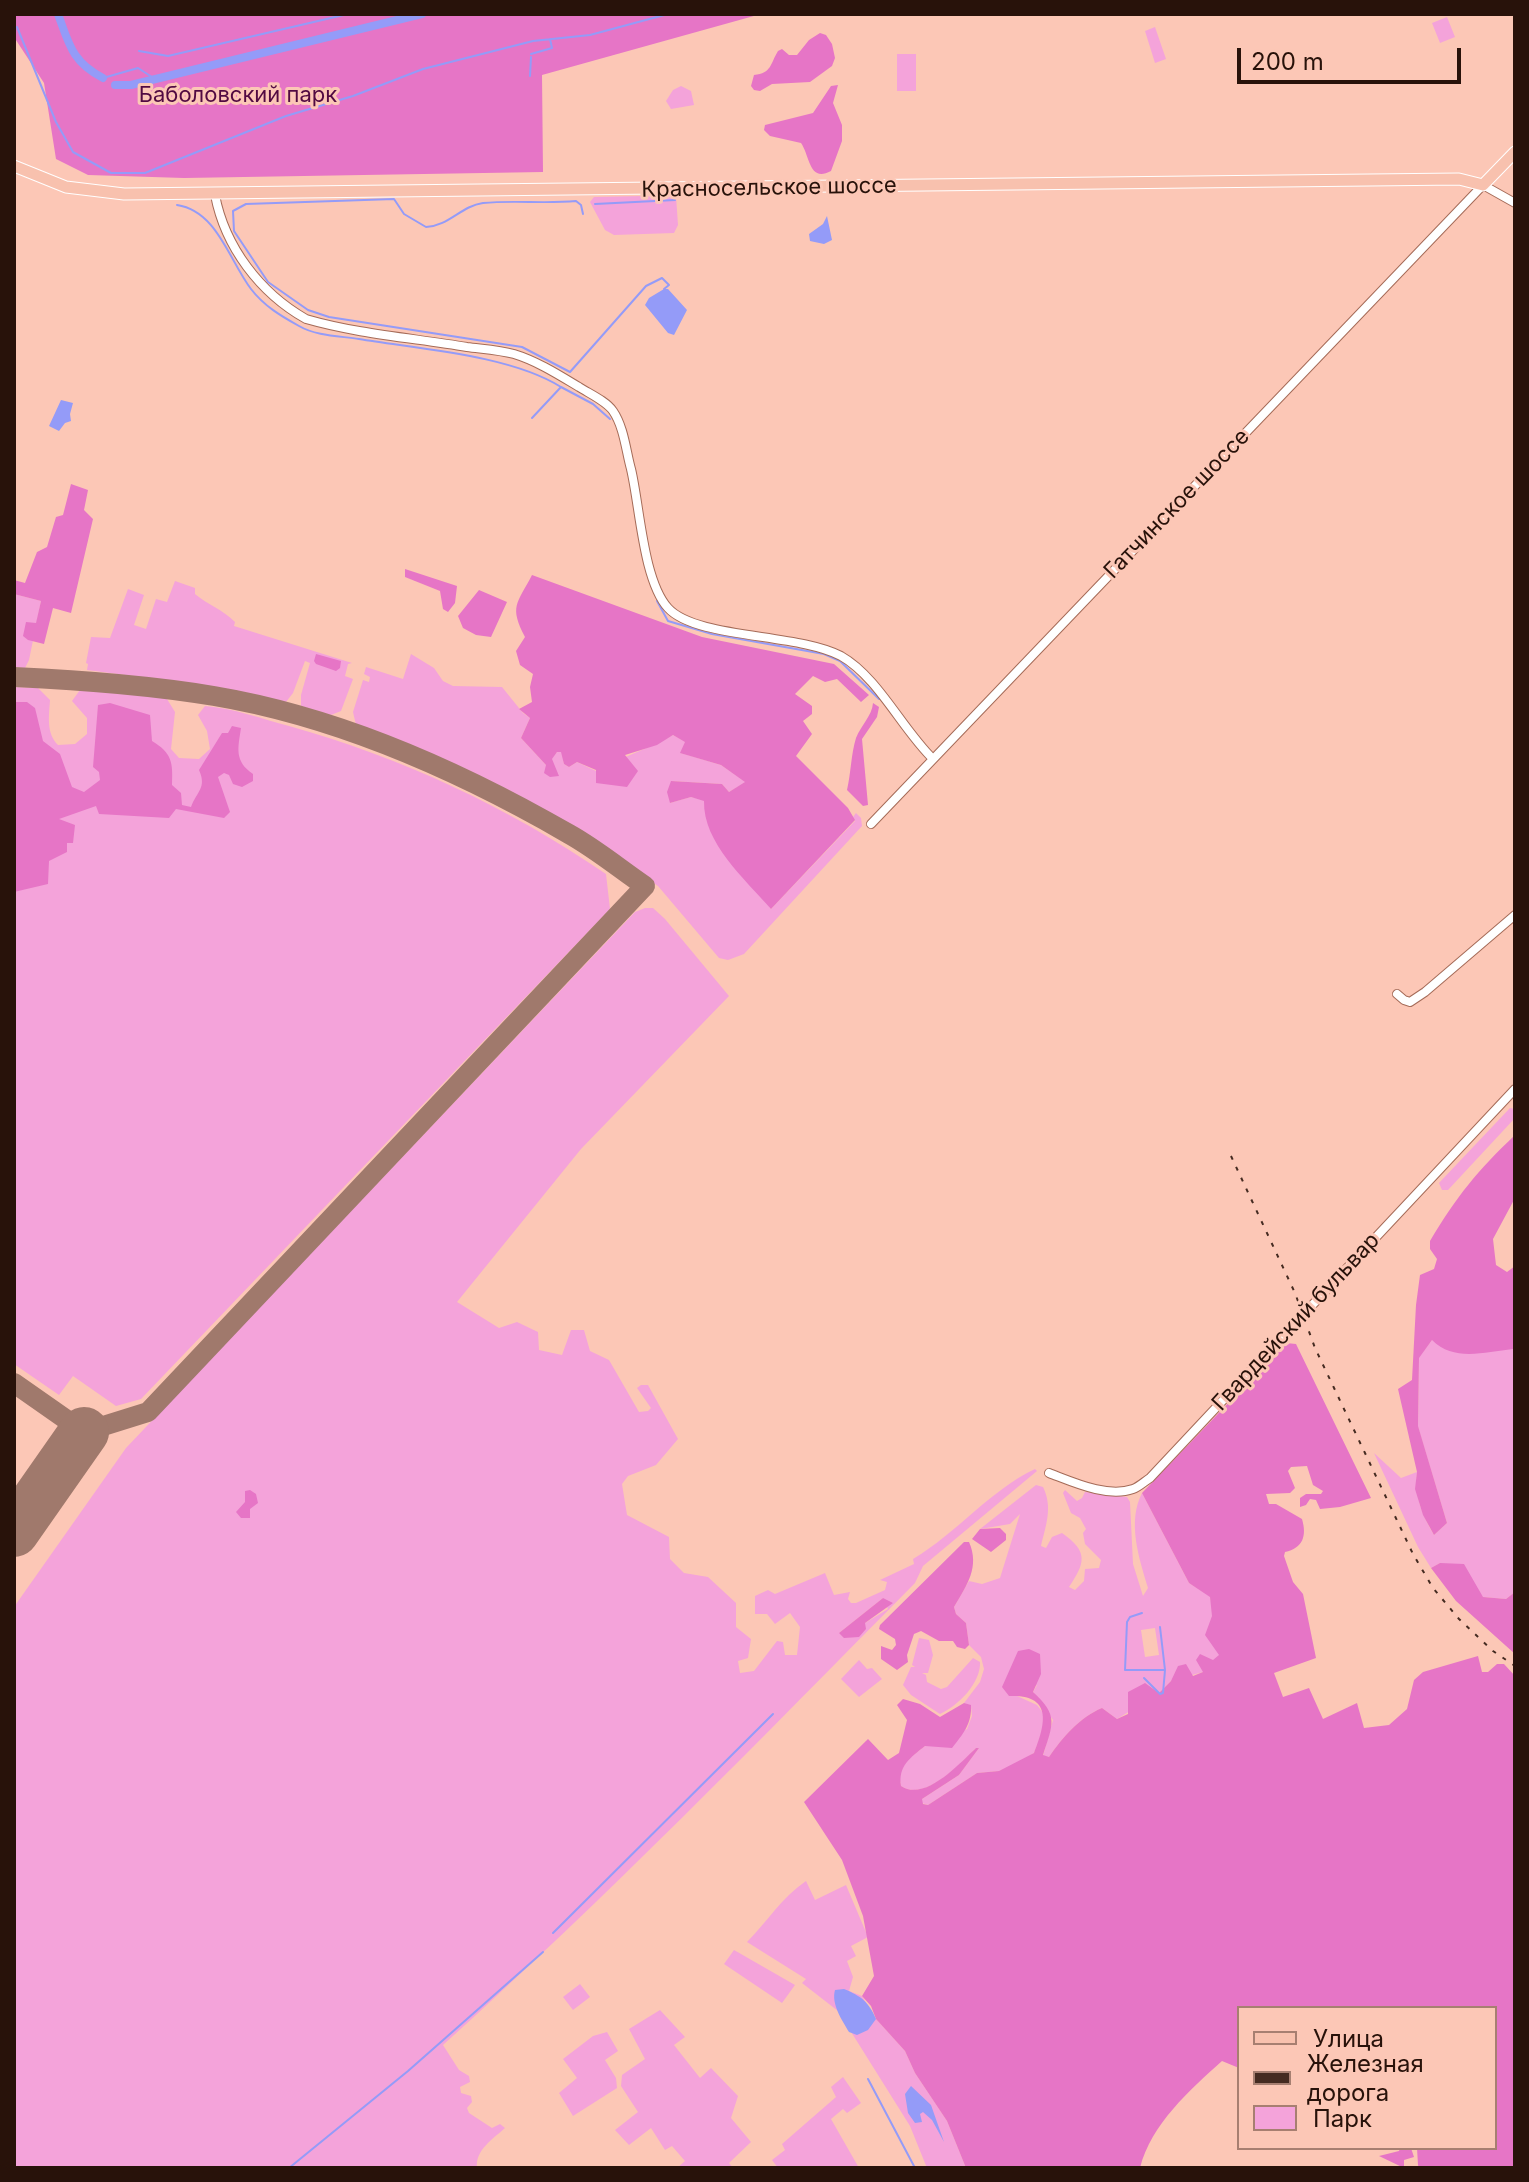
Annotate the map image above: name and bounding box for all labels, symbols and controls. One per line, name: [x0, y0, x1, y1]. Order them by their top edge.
scale bar: [1241, 32, 1465, 82]
text: 200 m: [1251, 47, 1324, 76]
park label: Баболовский парк: [139, 82, 337, 108]
street label: Красносельское шоссе: [641, 173, 897, 203]
street label: Гатчинское шоссе: [1099, 424, 1255, 584]
street label: Гвардейский бульвар: [1207, 1228, 1385, 1416]
legend: [1237, 2006, 1497, 2150]
text: Улица: [1313, 2024, 1384, 2053]
text: Железная дорога: [1307, 2049, 1424, 2107]
text: Парк: [1313, 2104, 1372, 2133]

